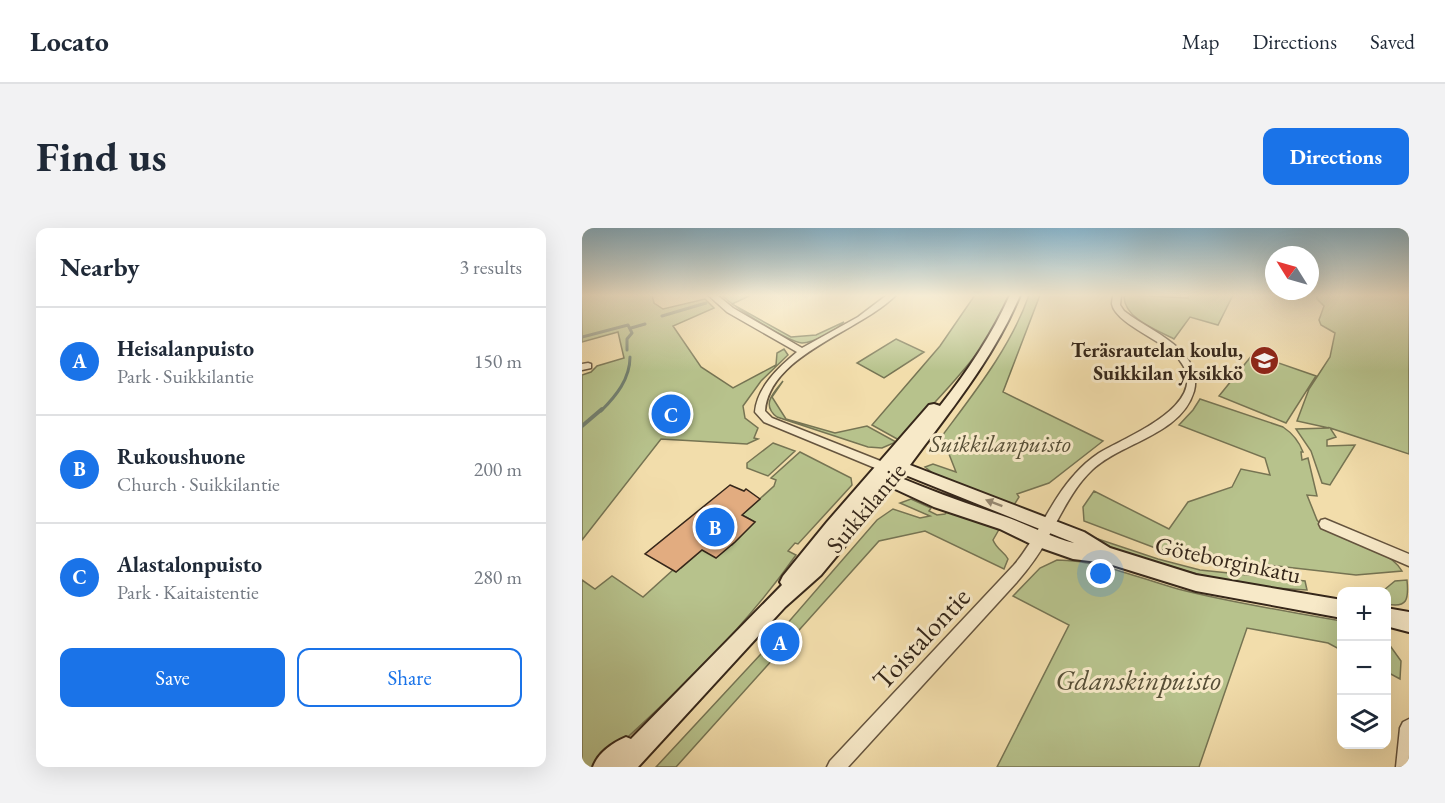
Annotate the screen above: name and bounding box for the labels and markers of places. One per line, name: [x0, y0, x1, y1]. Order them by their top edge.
place label: Teräsrautelan koulu, Suikkilan yksikkö: [1071, 337, 1243, 386]
school or university icon: Teräsrautelan koulu, Suikkilan yksikkö: [1248, 345, 1280, 377]
pin: C: [652, 392, 691, 436]
pin: B: [696, 504, 734, 550]
pin: A: [760, 620, 800, 664]

